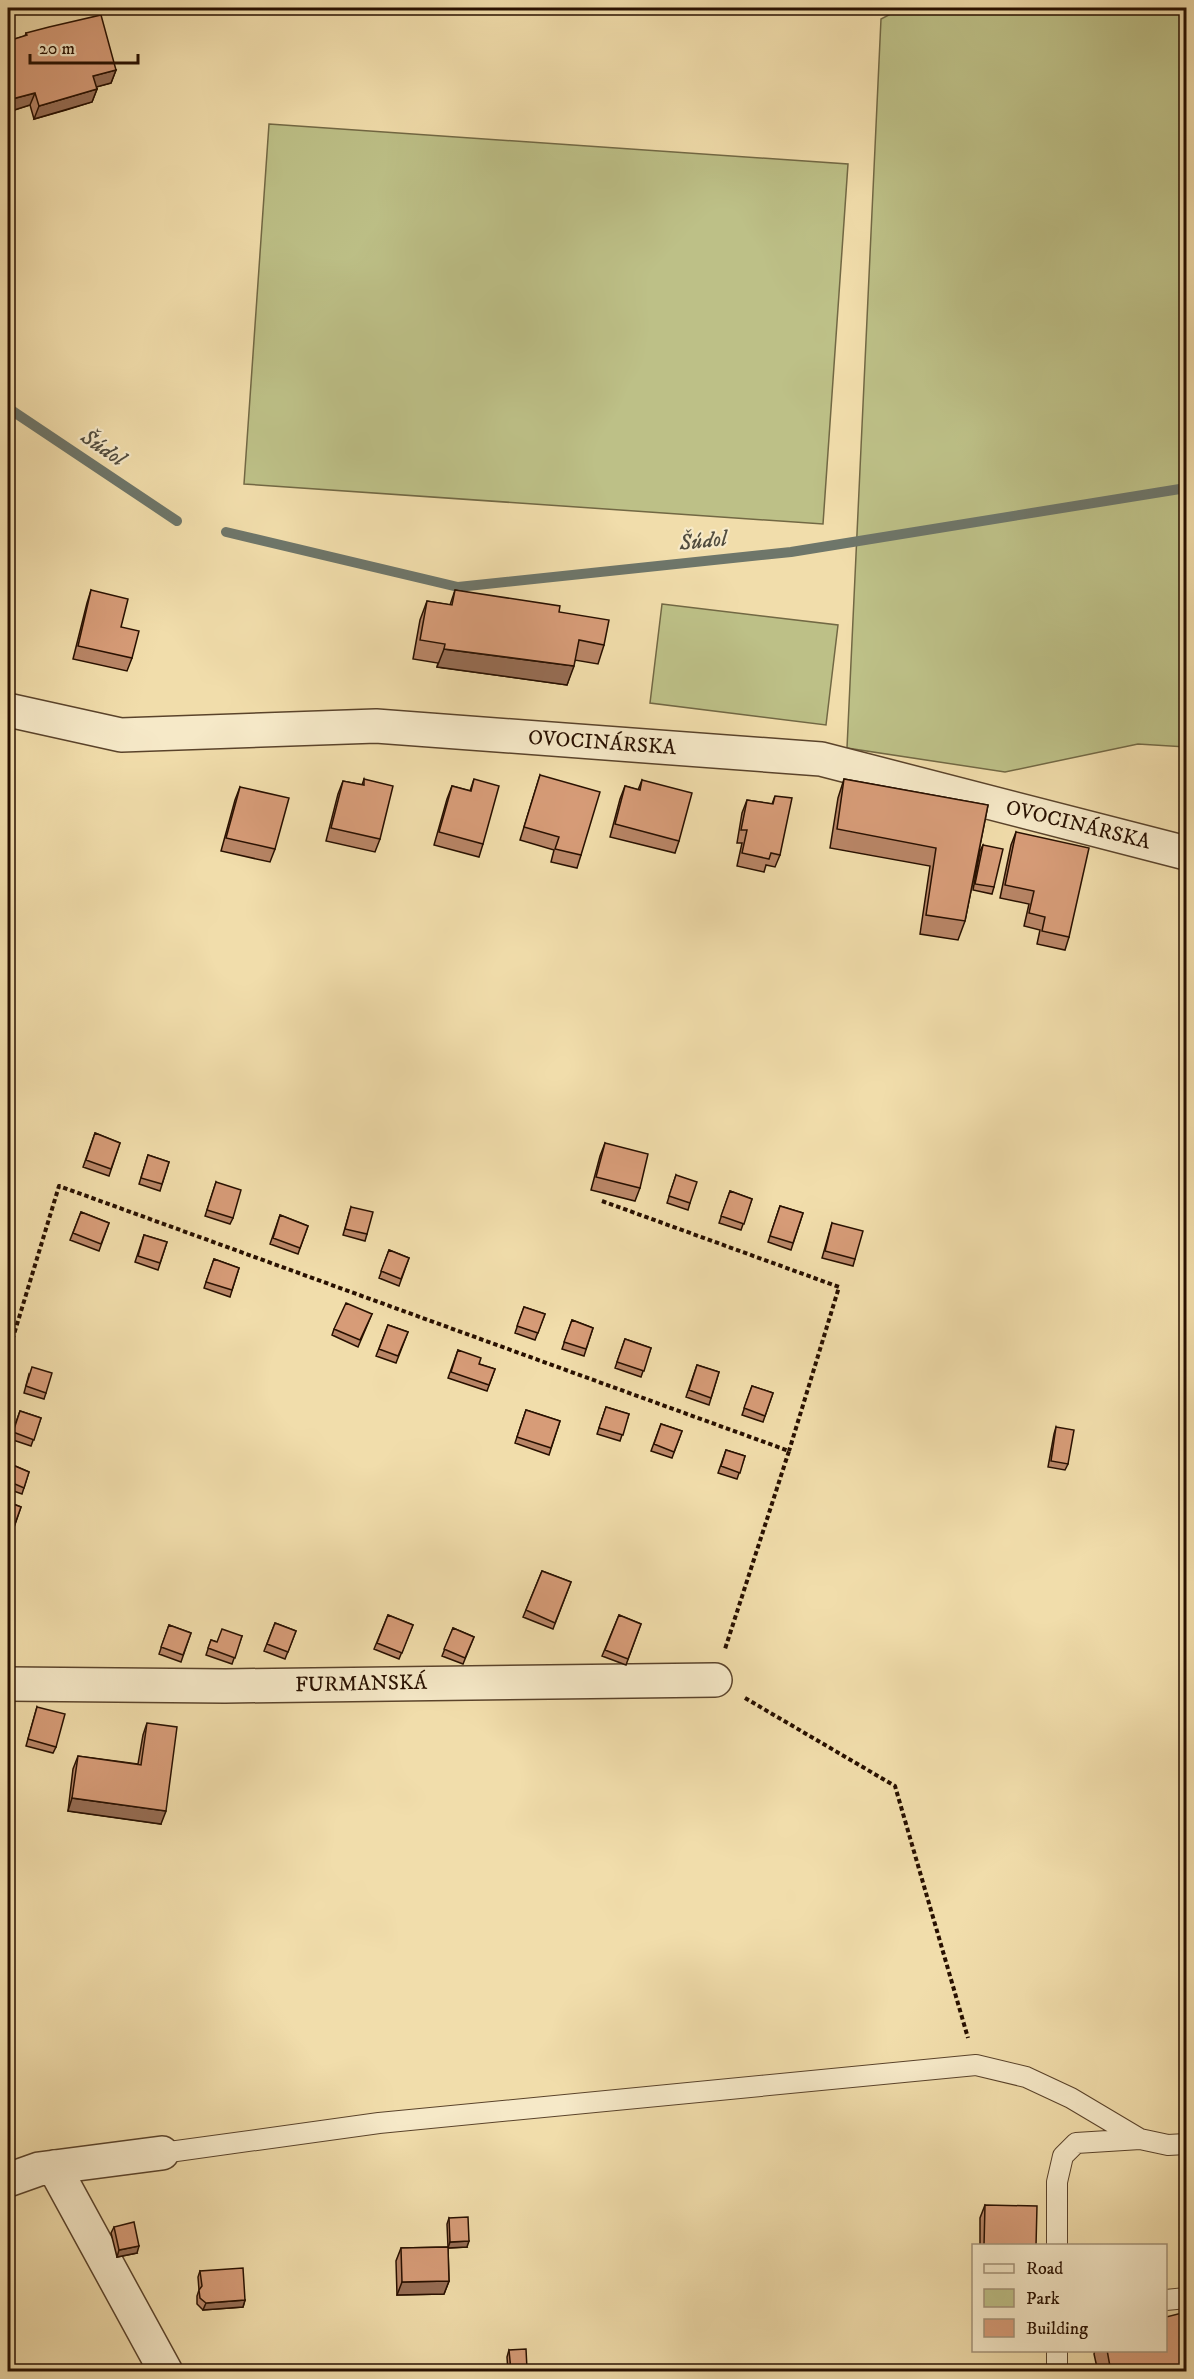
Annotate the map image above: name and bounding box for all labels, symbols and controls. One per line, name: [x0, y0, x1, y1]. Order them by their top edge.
scale bar: [30, 27, 138, 65]
text: 20 m: [39, 38, 75, 60]
water label: Šúdol: [75, 423, 132, 474]
water label: Šúdol: [677, 525, 730, 557]
street label: OVOCINÁRSKA: [527, 723, 678, 761]
street label: OVOCINÁRSKA: [1003, 793, 1154, 856]
street label: FURMANSKÁ: [295, 1668, 428, 1698]
legend: [972, 2244, 1167, 2352]
text: Road: [1026, 2258, 1063, 2280]
text: Park: [1026, 2288, 1060, 2310]
text: Building: [1026, 2318, 1088, 2340]

